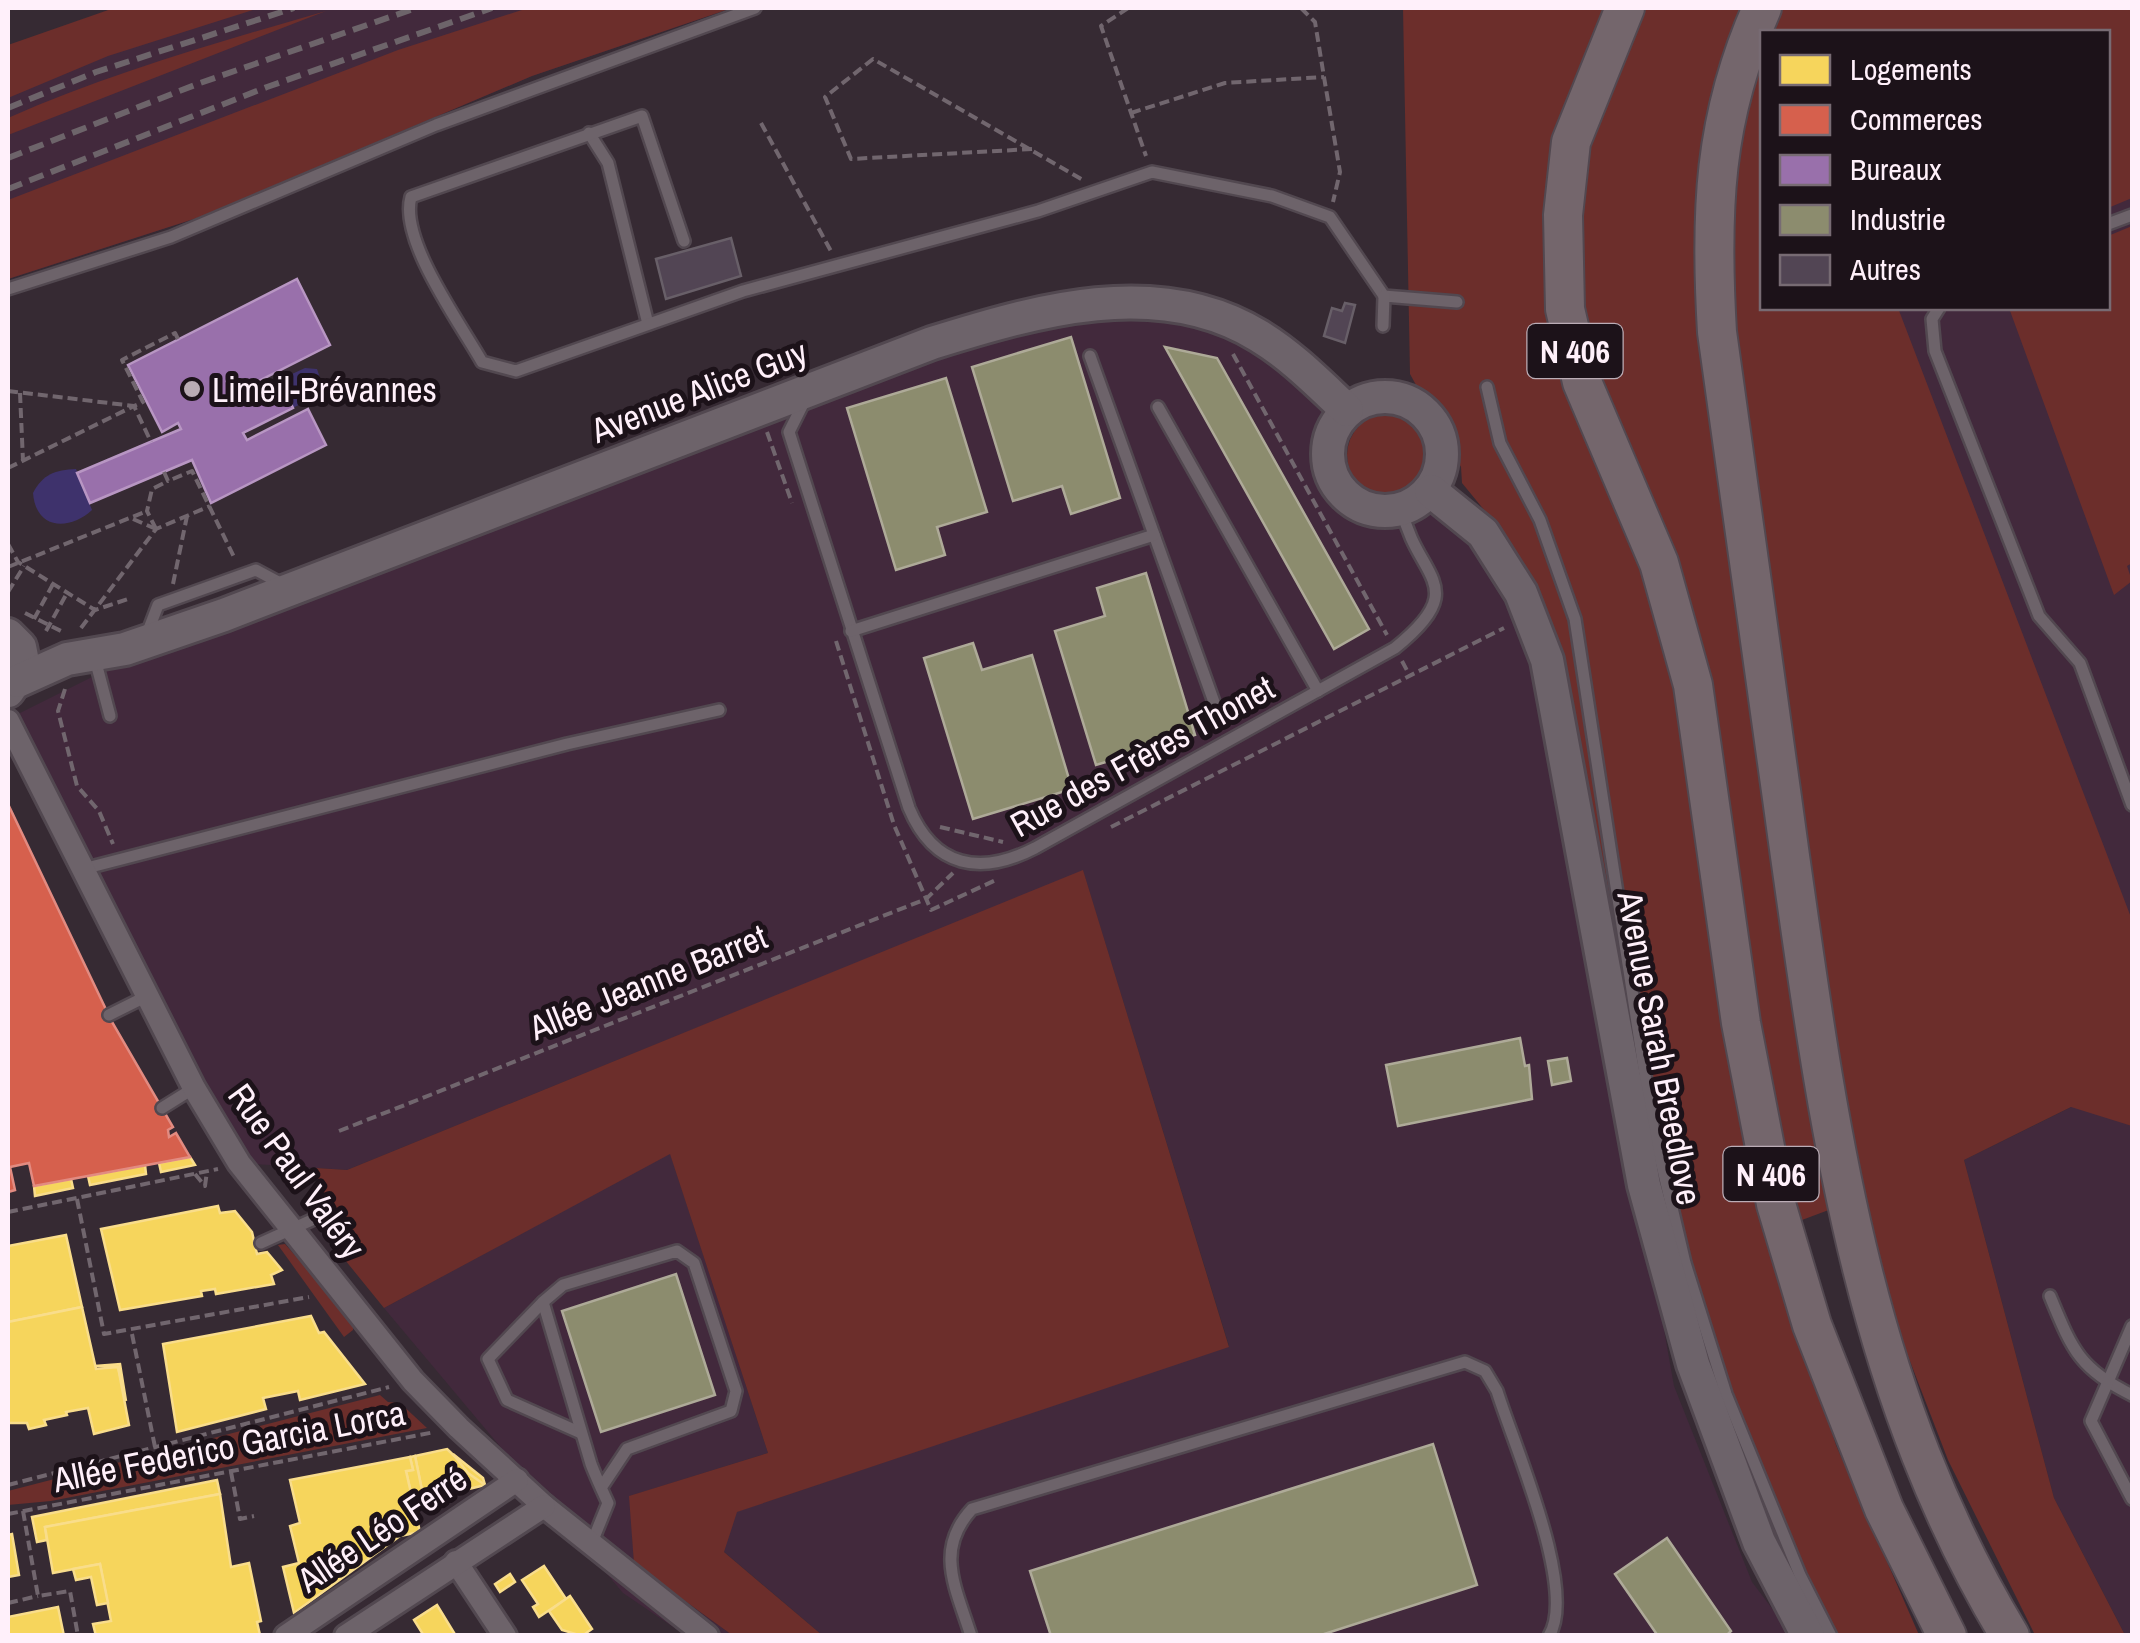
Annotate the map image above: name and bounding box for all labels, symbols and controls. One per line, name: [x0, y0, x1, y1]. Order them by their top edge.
legend: [1760, 30, 2110, 310]
text: Logements: [1850, 49, 1972, 89]
text: Commerces: [1850, 99, 1983, 139]
text: Bureaux: [1850, 149, 1942, 189]
text: Industrie: [1850, 199, 1946, 239]
text: Autres: [1849, 249, 1921, 289]
road number: N 406: [1528, 324, 1622, 378]
street label: Avenue Alice Guy: [583, 328, 814, 454]
place label: Limeil-Brévannes: [212, 366, 437, 413]
marker: Limeil-Brévannes: [181, 378, 203, 400]
street label: Rue des Frères Thonet: [1002, 664, 1282, 848]
street label: Avenue Sarah Breedlove: [1606, 886, 1713, 1209]
street label: Allée Jeanne Barret: [521, 913, 774, 1051]
street label: Rue Paul Valéry: [218, 1074, 377, 1268]
road number: N 406: [1724, 1147, 1818, 1201]
street label: Allée Federico Garcia Lorca: [48, 1389, 409, 1503]
street label: Allée Léo Ferré: [287, 1455, 476, 1604]

